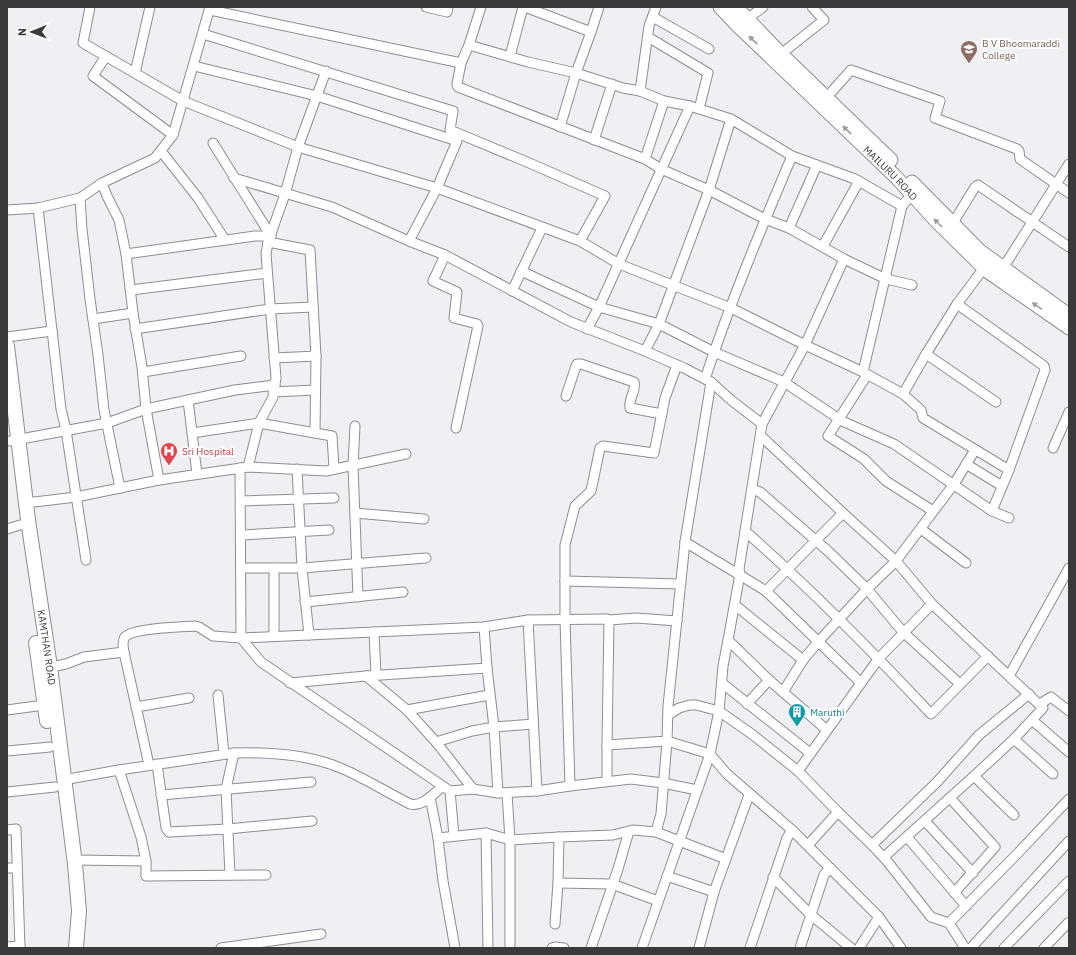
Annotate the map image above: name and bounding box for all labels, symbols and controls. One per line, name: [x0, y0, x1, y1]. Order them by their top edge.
north arrow: [12, 12, 52, 52]
text: N: [15, 28, 29, 36]
one-way arrow: [748, 35, 758, 45]
place label: B V Bhoomaraddi College: [982, 37, 1060, 62]
school or university icon: B V Bhoomaraddi College: [959, 39, 979, 64]
one-way arrow: [842, 125, 852, 135]
street label: MAILURU ROAD: [860, 143, 920, 204]
one-way arrow: [934, 218, 943, 227]
one-way arrow: [1032, 302, 1042, 310]
hospital icon: Sri Hospital: [159, 441, 179, 466]
place label: Sri Hospital: [182, 445, 234, 458]
street label: KAMTHAN ROAD: [35, 609, 58, 686]
building icon: Maruthi: [787, 702, 807, 727]
place label: Maruthi: [810, 706, 845, 719]

